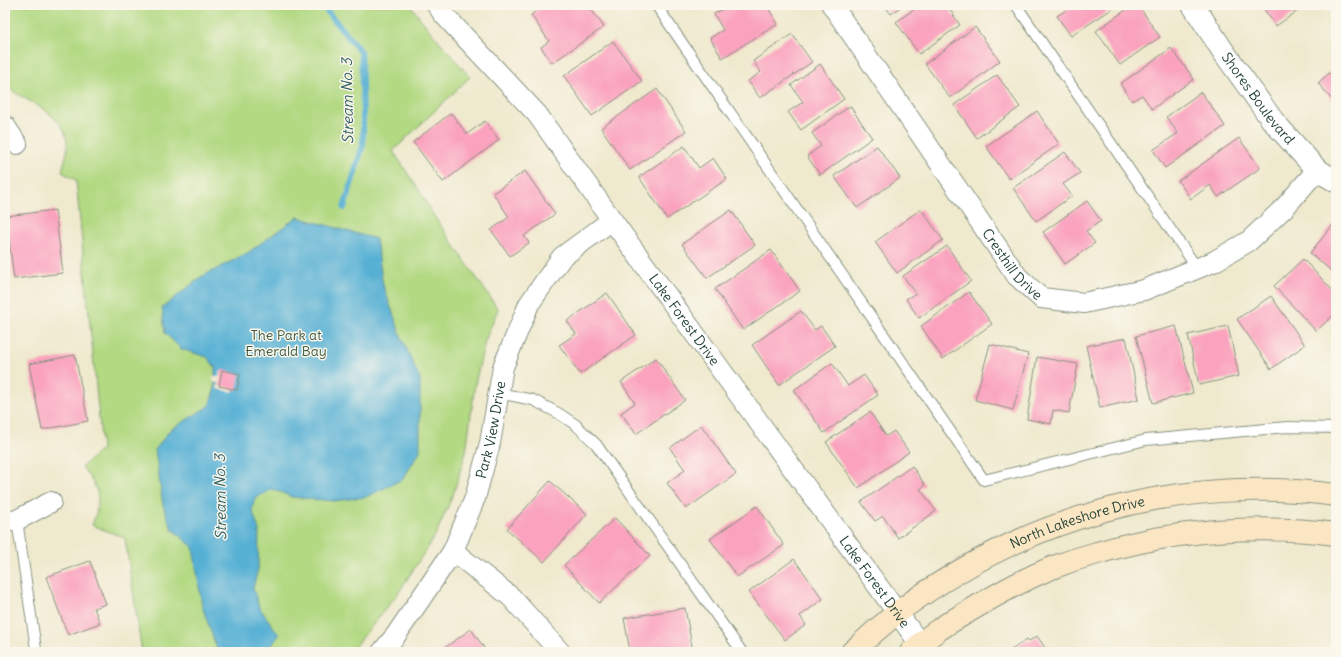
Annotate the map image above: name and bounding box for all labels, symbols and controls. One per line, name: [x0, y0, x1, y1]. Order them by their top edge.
street label: Shores Boulevard: [1218, 49, 1299, 148]
water label: Stream No. 3: [337, 56, 357, 144]
street label: Cresthill Drive: [978, 225, 1046, 304]
street label: Lake Forest Drive: [645, 270, 724, 369]
park label: The Park at Emerald Bay: [245, 326, 327, 360]
street label: Park View Drive: [472, 380, 509, 481]
water label: Stream No. 3: [210, 452, 230, 540]
street label: North Lakeshore Drive: [1007, 492, 1146, 553]
street label: Lake Forest Drive: [835, 532, 914, 631]

